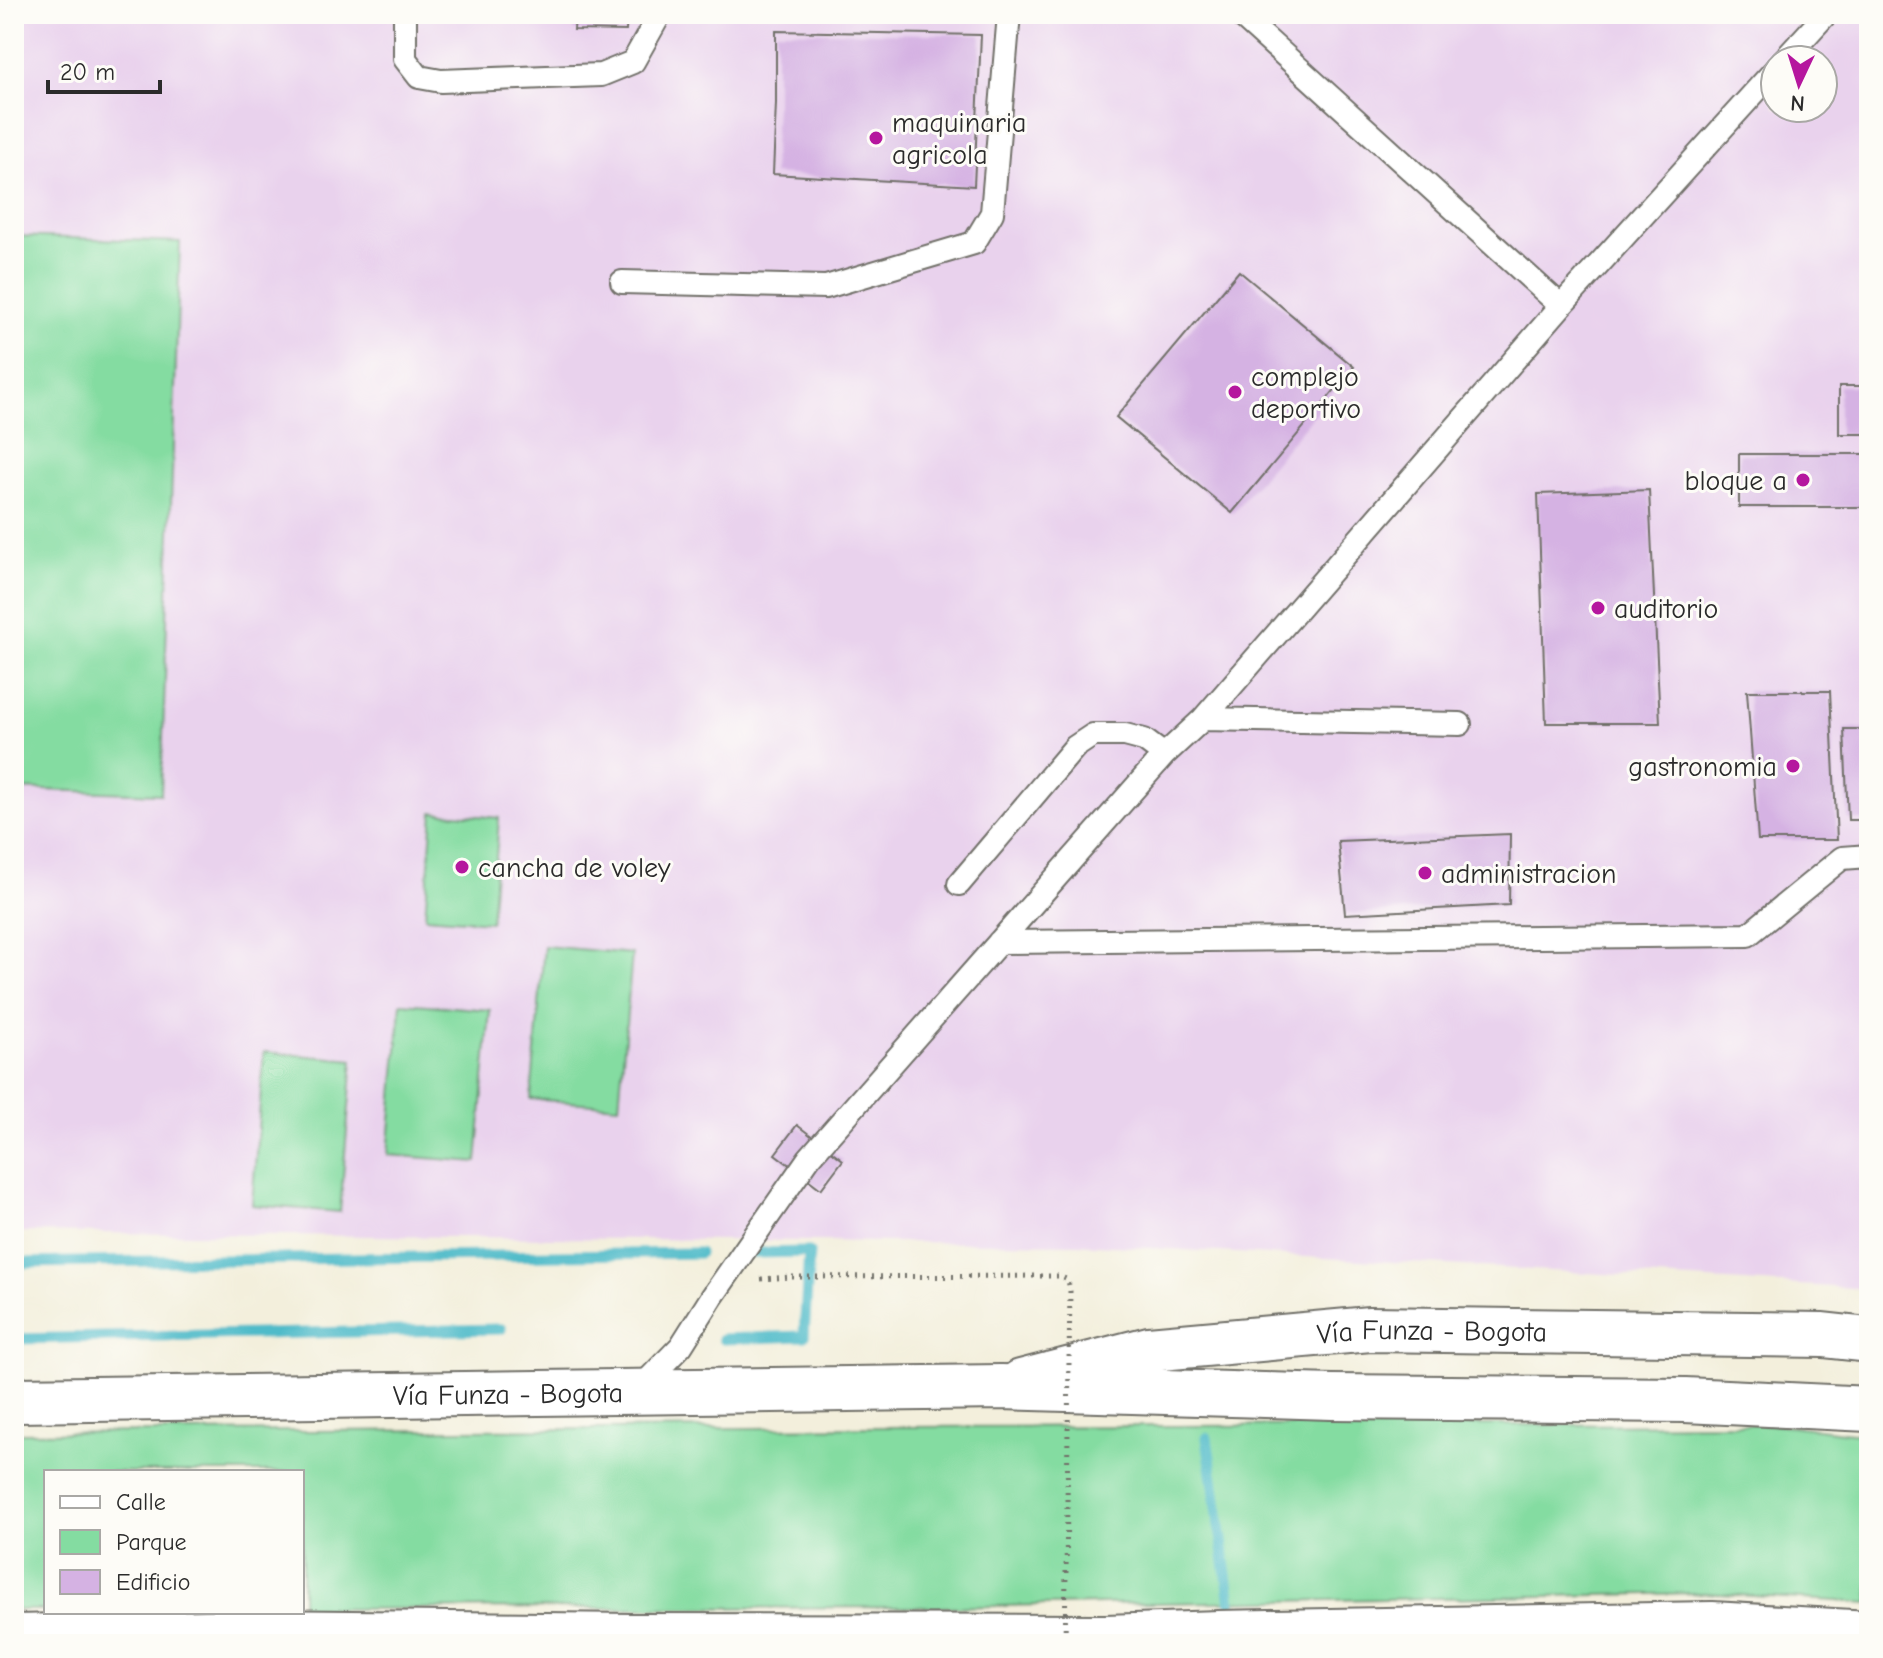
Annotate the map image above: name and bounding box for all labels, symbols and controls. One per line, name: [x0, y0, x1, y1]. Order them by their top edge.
scale bar: [48, 44, 160, 94]
north arrow: [1759, 44, 1839, 124]
text: 20 m: [60, 58, 115, 86]
text: N: [1790, 89, 1806, 116]
place label: maquinaria agricola: [892, 107, 1027, 171]
marker: maquinaria agricola: [867, 129, 885, 147]
place label: complejo deportivo: [1251, 361, 1361, 425]
marker: complejo deportivo: [1226, 383, 1244, 401]
place label: bloque a: [1684, 465, 1787, 497]
marker: bloque a: [1794, 471, 1812, 489]
place label: auditorio: [1614, 593, 1718, 625]
marker: auditorio: [1589, 599, 1607, 617]
place label: gastronomia: [1628, 751, 1777, 783]
marker: gastronomia: [1784, 757, 1802, 775]
place label: cancha de voley: [478, 852, 671, 884]
marker: cancha de voley: [453, 858, 471, 876]
place label: administracion: [1441, 858, 1616, 890]
marker: administracion: [1416, 864, 1434, 882]
street label: Vía Funza - Bogota: [1316, 1314, 1547, 1351]
street label: Vía Funza - Bogota: [393, 1377, 623, 1412]
legend: [44, 1470, 304, 1614]
text: Calle: [116, 1488, 166, 1516]
text: Parque: [116, 1528, 187, 1556]
text: Edificio: [116, 1568, 191, 1596]

